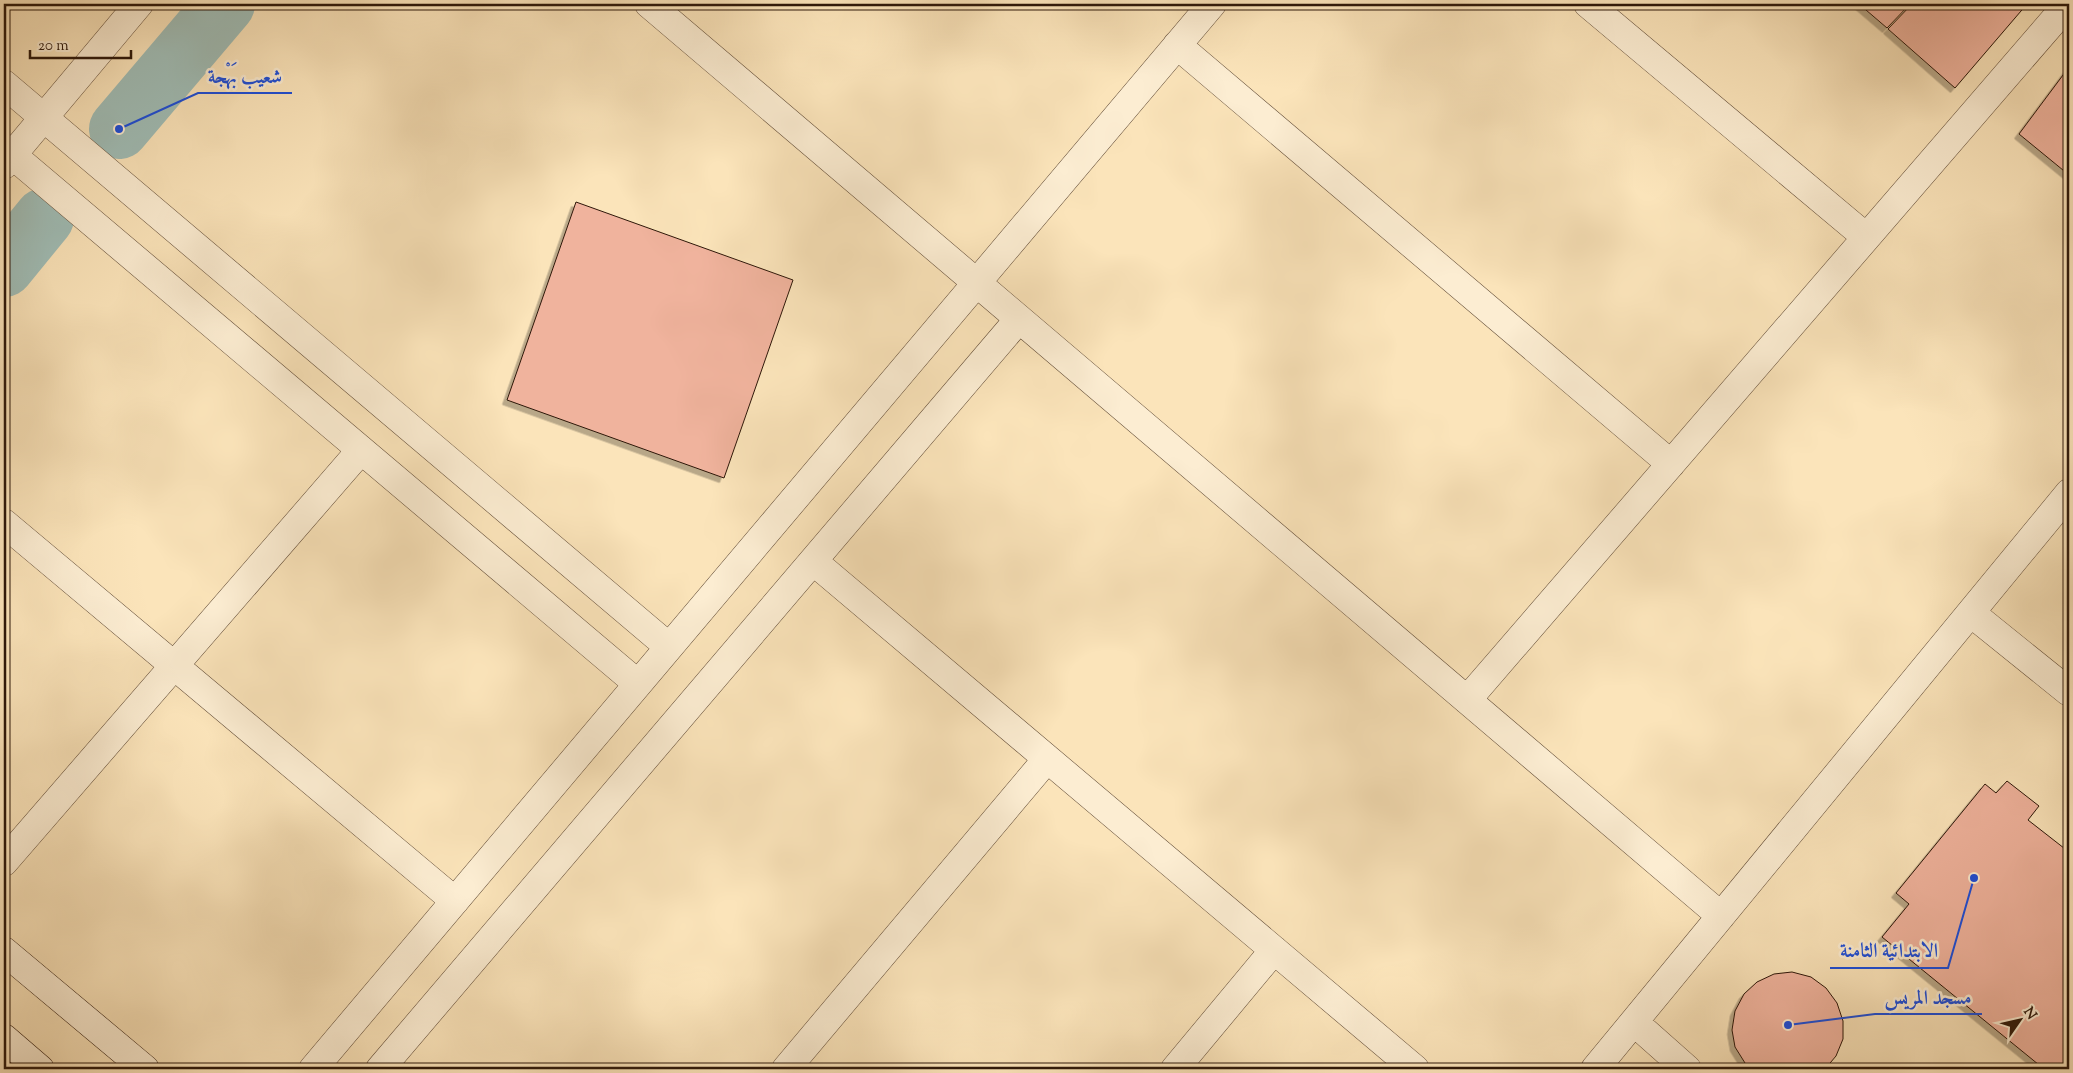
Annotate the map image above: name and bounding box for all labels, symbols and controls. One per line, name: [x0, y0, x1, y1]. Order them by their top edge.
scale bar: [30, 28, 131, 60]
text: 20 m: [38, 36, 69, 57]
callout: شعيب بَهْجة: [198, 58, 292, 93]
text: شعيب بَهْجة: [208, 61, 282, 93]
callout: الابتدائية الثامنة: [1830, 933, 1948, 968]
text: الابتدائية الثامنة: [1840, 938, 1938, 967]
callout: مسجد المريس: [1875, 979, 1982, 1014]
text: مسجد المريس: [1884, 985, 1972, 1014]
north arrow: [1996, 996, 2046, 1046]
text: N: [2018, 1004, 2041, 1024]

